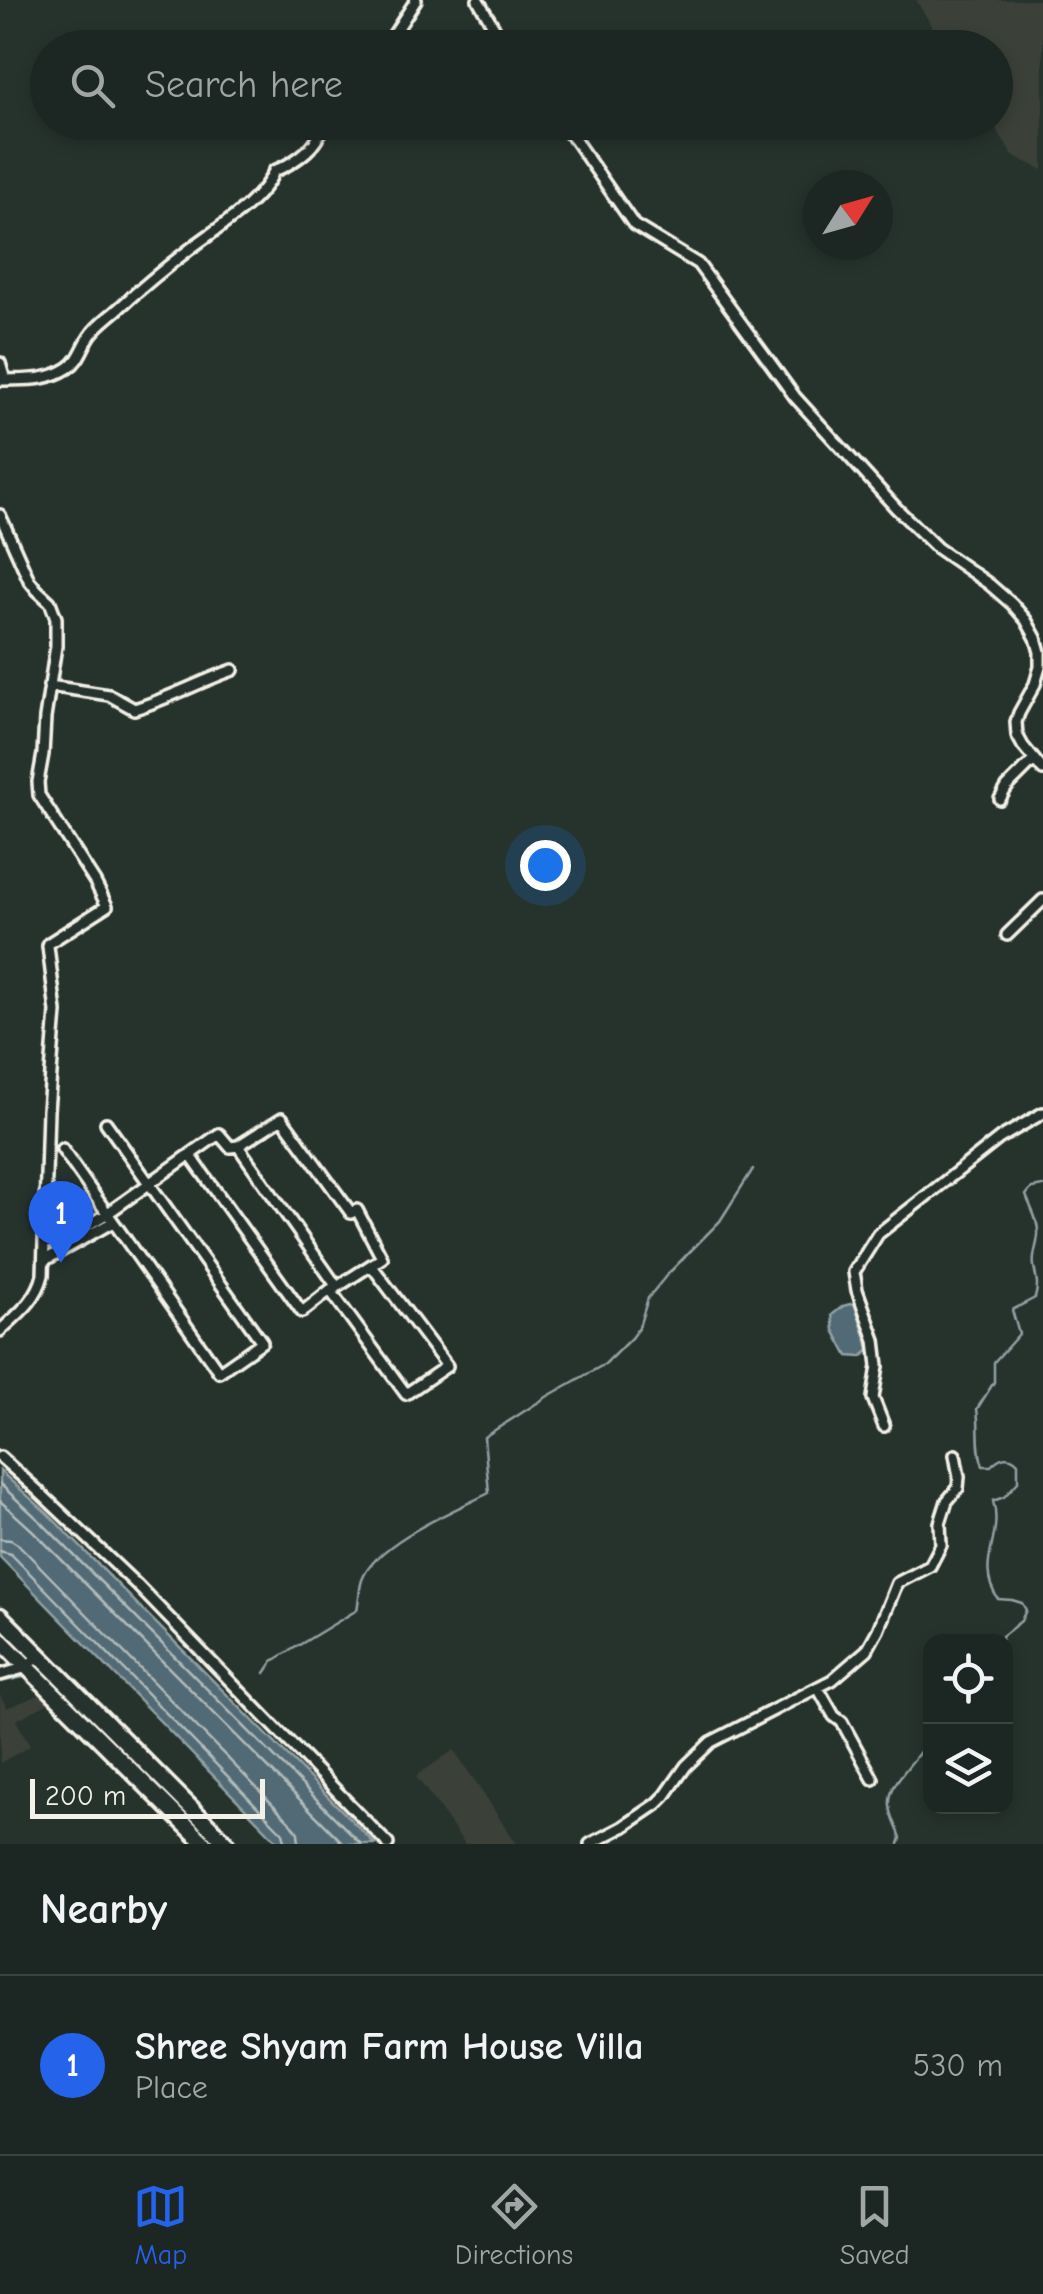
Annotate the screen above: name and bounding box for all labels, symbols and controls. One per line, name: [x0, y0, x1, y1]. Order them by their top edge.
search box: [30, 30, 1013, 140]
icon: search: [65, 58, 120, 113]
text: Search here: [145, 63, 343, 107]
north arrow: [803, 170, 893, 260]
your location: [520, 840, 571, 891]
pin: 1: [28, 1180, 94, 1263]
map controls: [923, 1634, 1013, 1814]
button: locate: [923, 1634, 1013, 1724]
button: layers: [923, 1724, 1013, 1814]
scale bar: [30, 1774, 265, 1818]
text: 200 m: [45, 1780, 126, 1812]
text: Nearby: [40, 1885, 167, 1934]
text: Shree Shyam Farm House Villa: [135, 2025, 644, 2069]
text: 1: [66, 2047, 79, 2084]
text: 530 m: [913, 2047, 1003, 2084]
text: Place: [135, 2069, 208, 2106]
tab: Map: [133, 2179, 188, 2271]
tab: Directions: [455, 2179, 573, 2271]
tab: Saved: [840, 2179, 910, 2271]

